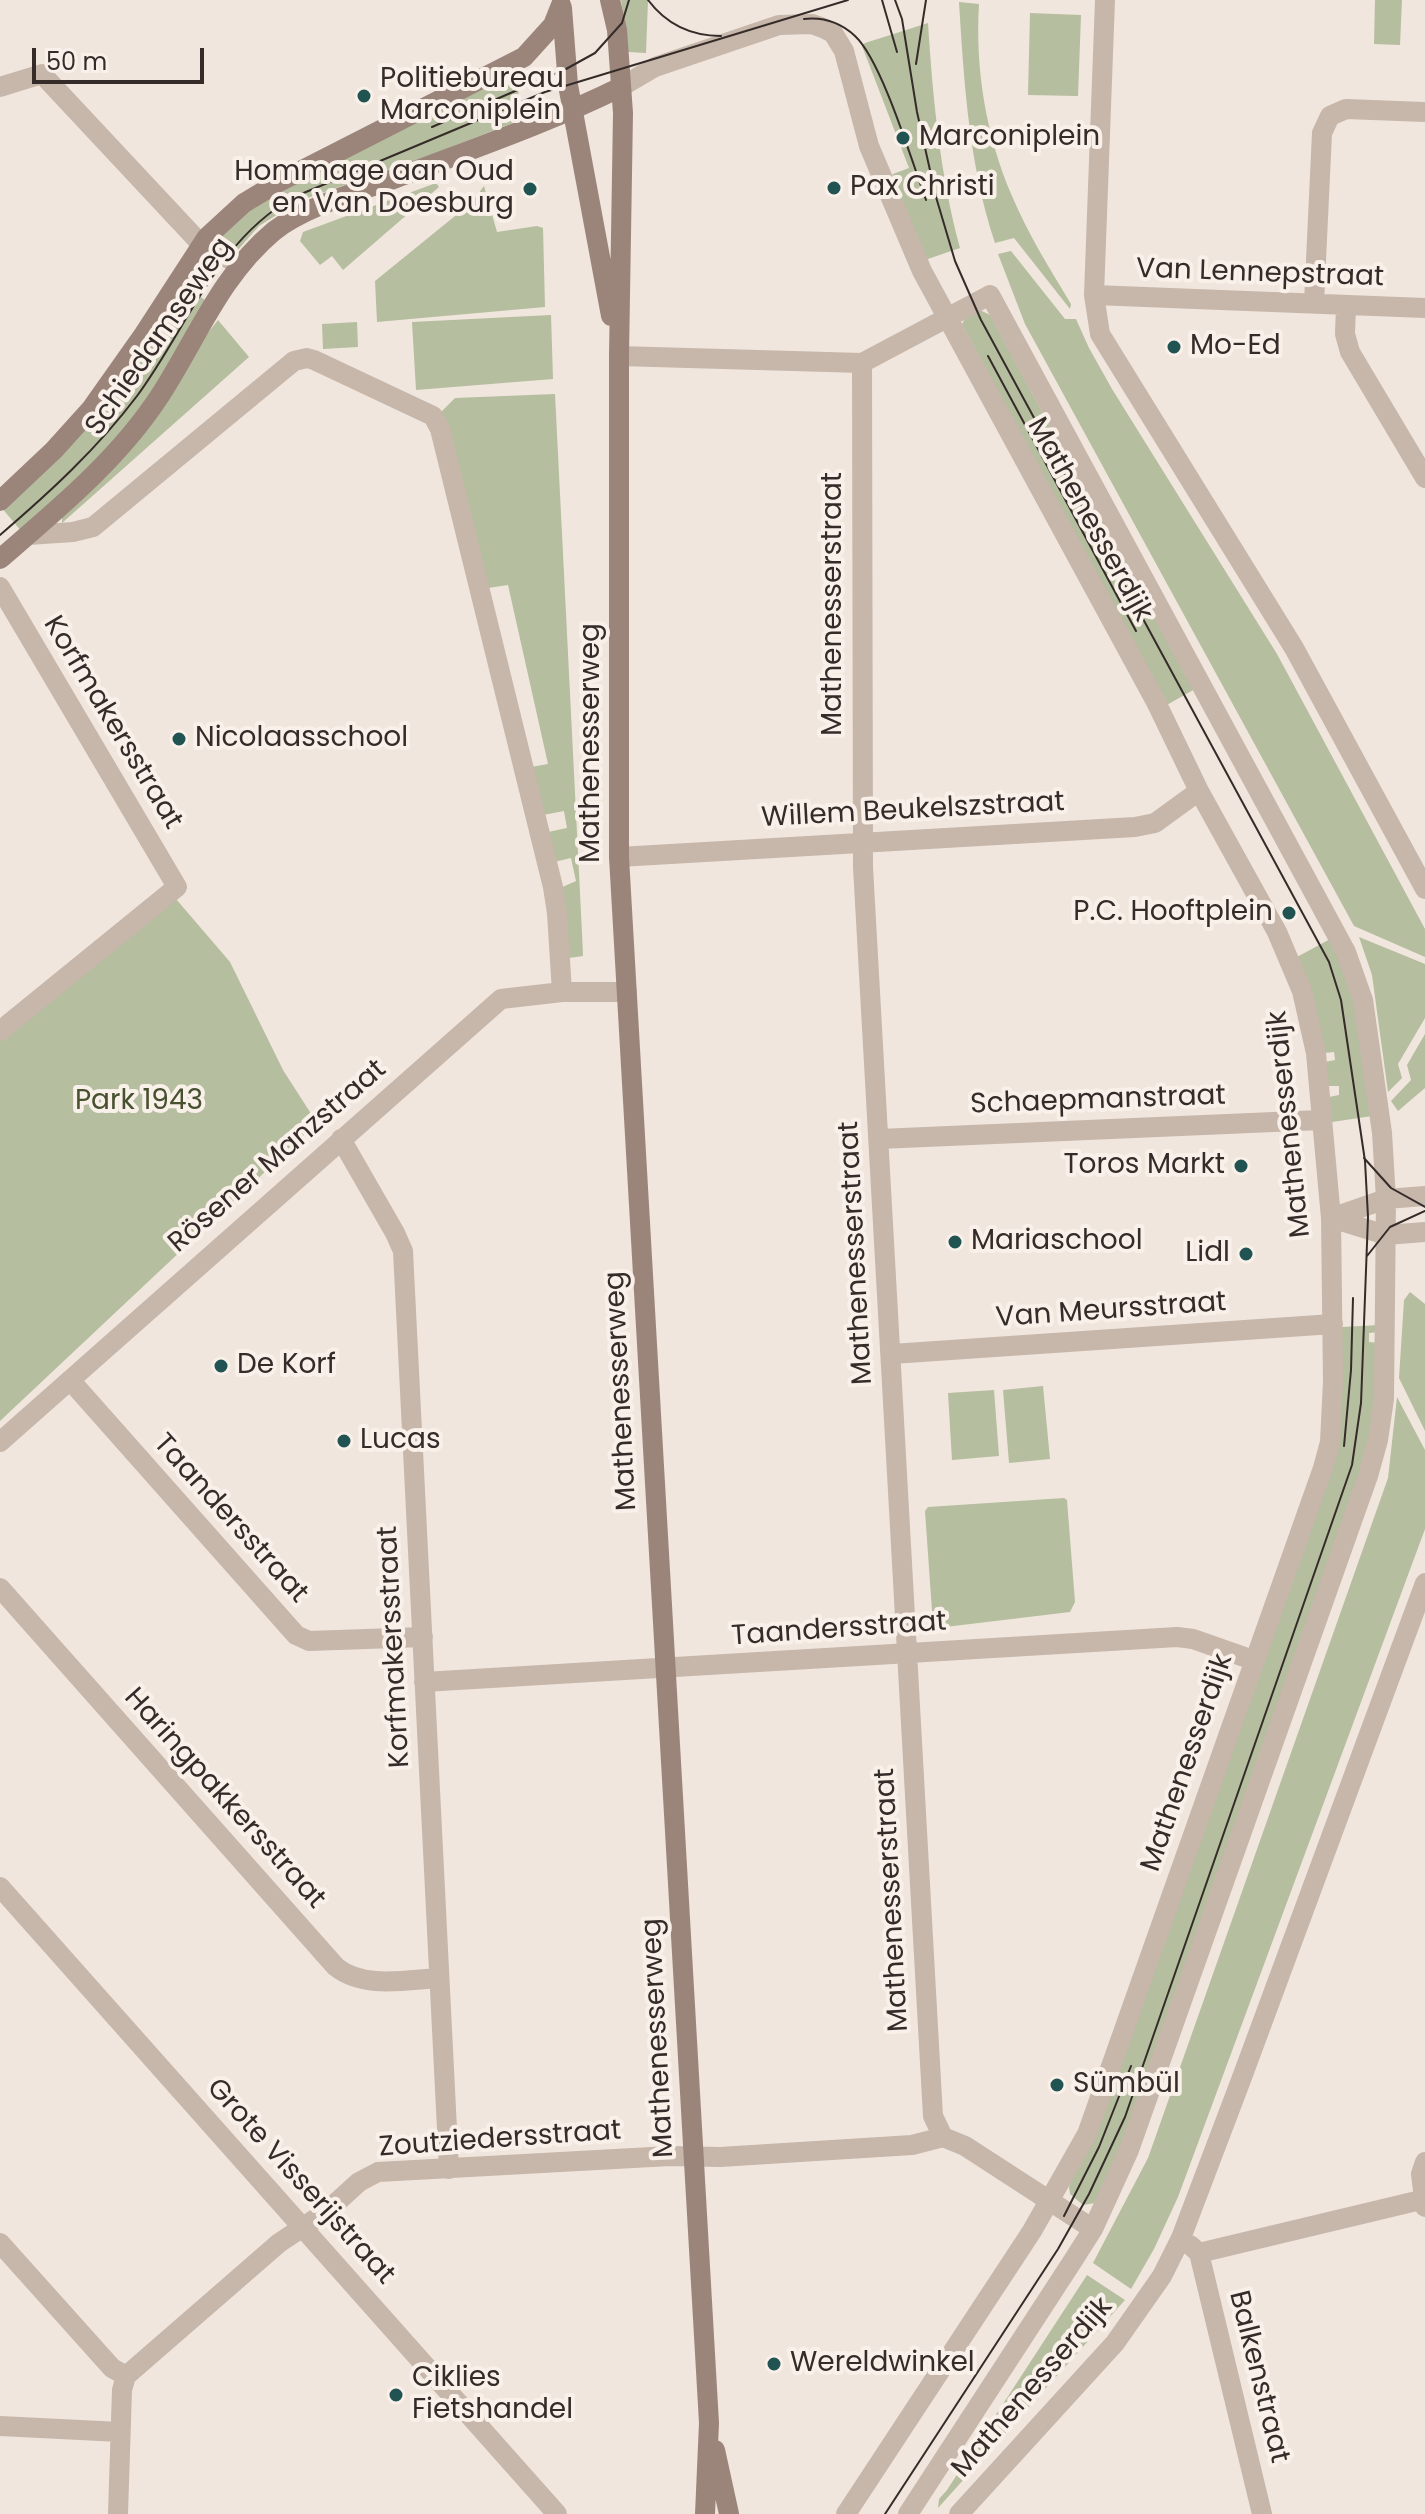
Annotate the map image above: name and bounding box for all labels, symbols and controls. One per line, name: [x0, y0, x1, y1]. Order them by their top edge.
scale bar: [36, 32, 208, 82]
text: 50 m: [46, 45, 107, 78]
place label: Politiebureau Marconiplein: [380, 63, 564, 129]
marker: Politiebureau Marconiplein: [355, 87, 373, 105]
place label: Marconiplein: [919, 121, 1100, 155]
marker: Marconiplein: [894, 129, 912, 147]
place label: Hommage aan Oud en Van Doesburg: [234, 156, 514, 222]
place label: Pax Christi: [850, 171, 995, 205]
marker: Pax Christi: [825, 179, 843, 197]
marker: Hommage aan Oud en Van Doesburg: [521, 180, 539, 198]
street label: Schiedamseweg: [79, 232, 241, 442]
street label: Van Lennepstraat: [1135, 253, 1385, 295]
place label: Mo-Ed: [1190, 330, 1281, 364]
marker: Mo-Ed: [1165, 338, 1183, 356]
street label: Mathenesserdijk: [1019, 412, 1159, 628]
street label: Mathenesserstraat: [817, 472, 851, 736]
street label: Korfmakersstraat: [35, 611, 189, 835]
street label: Mathenesserweg: [575, 623, 609, 863]
place label: Nicolaasschool: [195, 722, 408, 756]
marker: Nicolaasschool: [170, 730, 188, 748]
street label: Willem Beukelszstraat: [761, 786, 1065, 836]
place label: P.C. Hooftplein: [1073, 896, 1273, 930]
marker: P.C. Hooftplein: [1280, 904, 1298, 922]
street label: Mathenesserdijk: [1261, 1009, 1319, 1239]
street label: Rösener Manzstraat: [162, 1053, 394, 1261]
street label: Schaepmanstraat: [970, 1080, 1226, 1122]
park label: Park 1943: [75, 1085, 203, 1119]
street label: Mathenesserstraat: [833, 1120, 881, 1386]
place label: Toros Markt: [1063, 1149, 1225, 1183]
marker: Toros Markt: [1232, 1157, 1250, 1175]
place label: Mariaschool: [971, 1225, 1143, 1259]
marker: Mariaschool: [946, 1233, 964, 1251]
place label: Lidl: [1185, 1237, 1230, 1271]
marker: Lidl: [1237, 1245, 1255, 1263]
street label: Mathenesserweg: [599, 1270, 645, 1512]
street label: Van Meursstraat: [995, 1286, 1227, 1336]
place label: De Korf: [237, 1349, 336, 1383]
marker: De Korf: [212, 1357, 230, 1375]
place label: Lucas: [360, 1424, 441, 1458]
street label: Taandersstraat: [145, 1428, 315, 1610]
marker: Lucas: [335, 1432, 353, 1450]
street label: Korfmakersstraat: [372, 1525, 418, 1769]
street label: Taandersstraat: [730, 1606, 948, 1654]
street label: Mathenesserdijk: [1135, 1650, 1241, 1876]
street label: Haringpakkersstraat: [116, 1682, 332, 1916]
street label: Mathenesserstraat: [869, 1767, 917, 2033]
street label: Mathenesserweg: [636, 1917, 682, 2159]
place label: Sümbül: [1073, 2068, 1180, 2102]
street label: Grote Visserijstraat: [199, 2072, 401, 2292]
marker: Sümbül: [1048, 2076, 1066, 2094]
street label: Zoutziedersstraat: [378, 2115, 622, 2165]
street label: Balkenstraat: [1220, 2288, 1296, 2466]
street label: Mathenesserdijk: [946, 2291, 1120, 2485]
place label: Wereldwinkel: [790, 2347, 975, 2381]
marker: Wereldwinkel: [765, 2355, 783, 2373]
place label: Ciklies Fietshandel: [412, 2362, 573, 2428]
marker: Ciklies Fietshandel: [387, 2386, 405, 2404]

